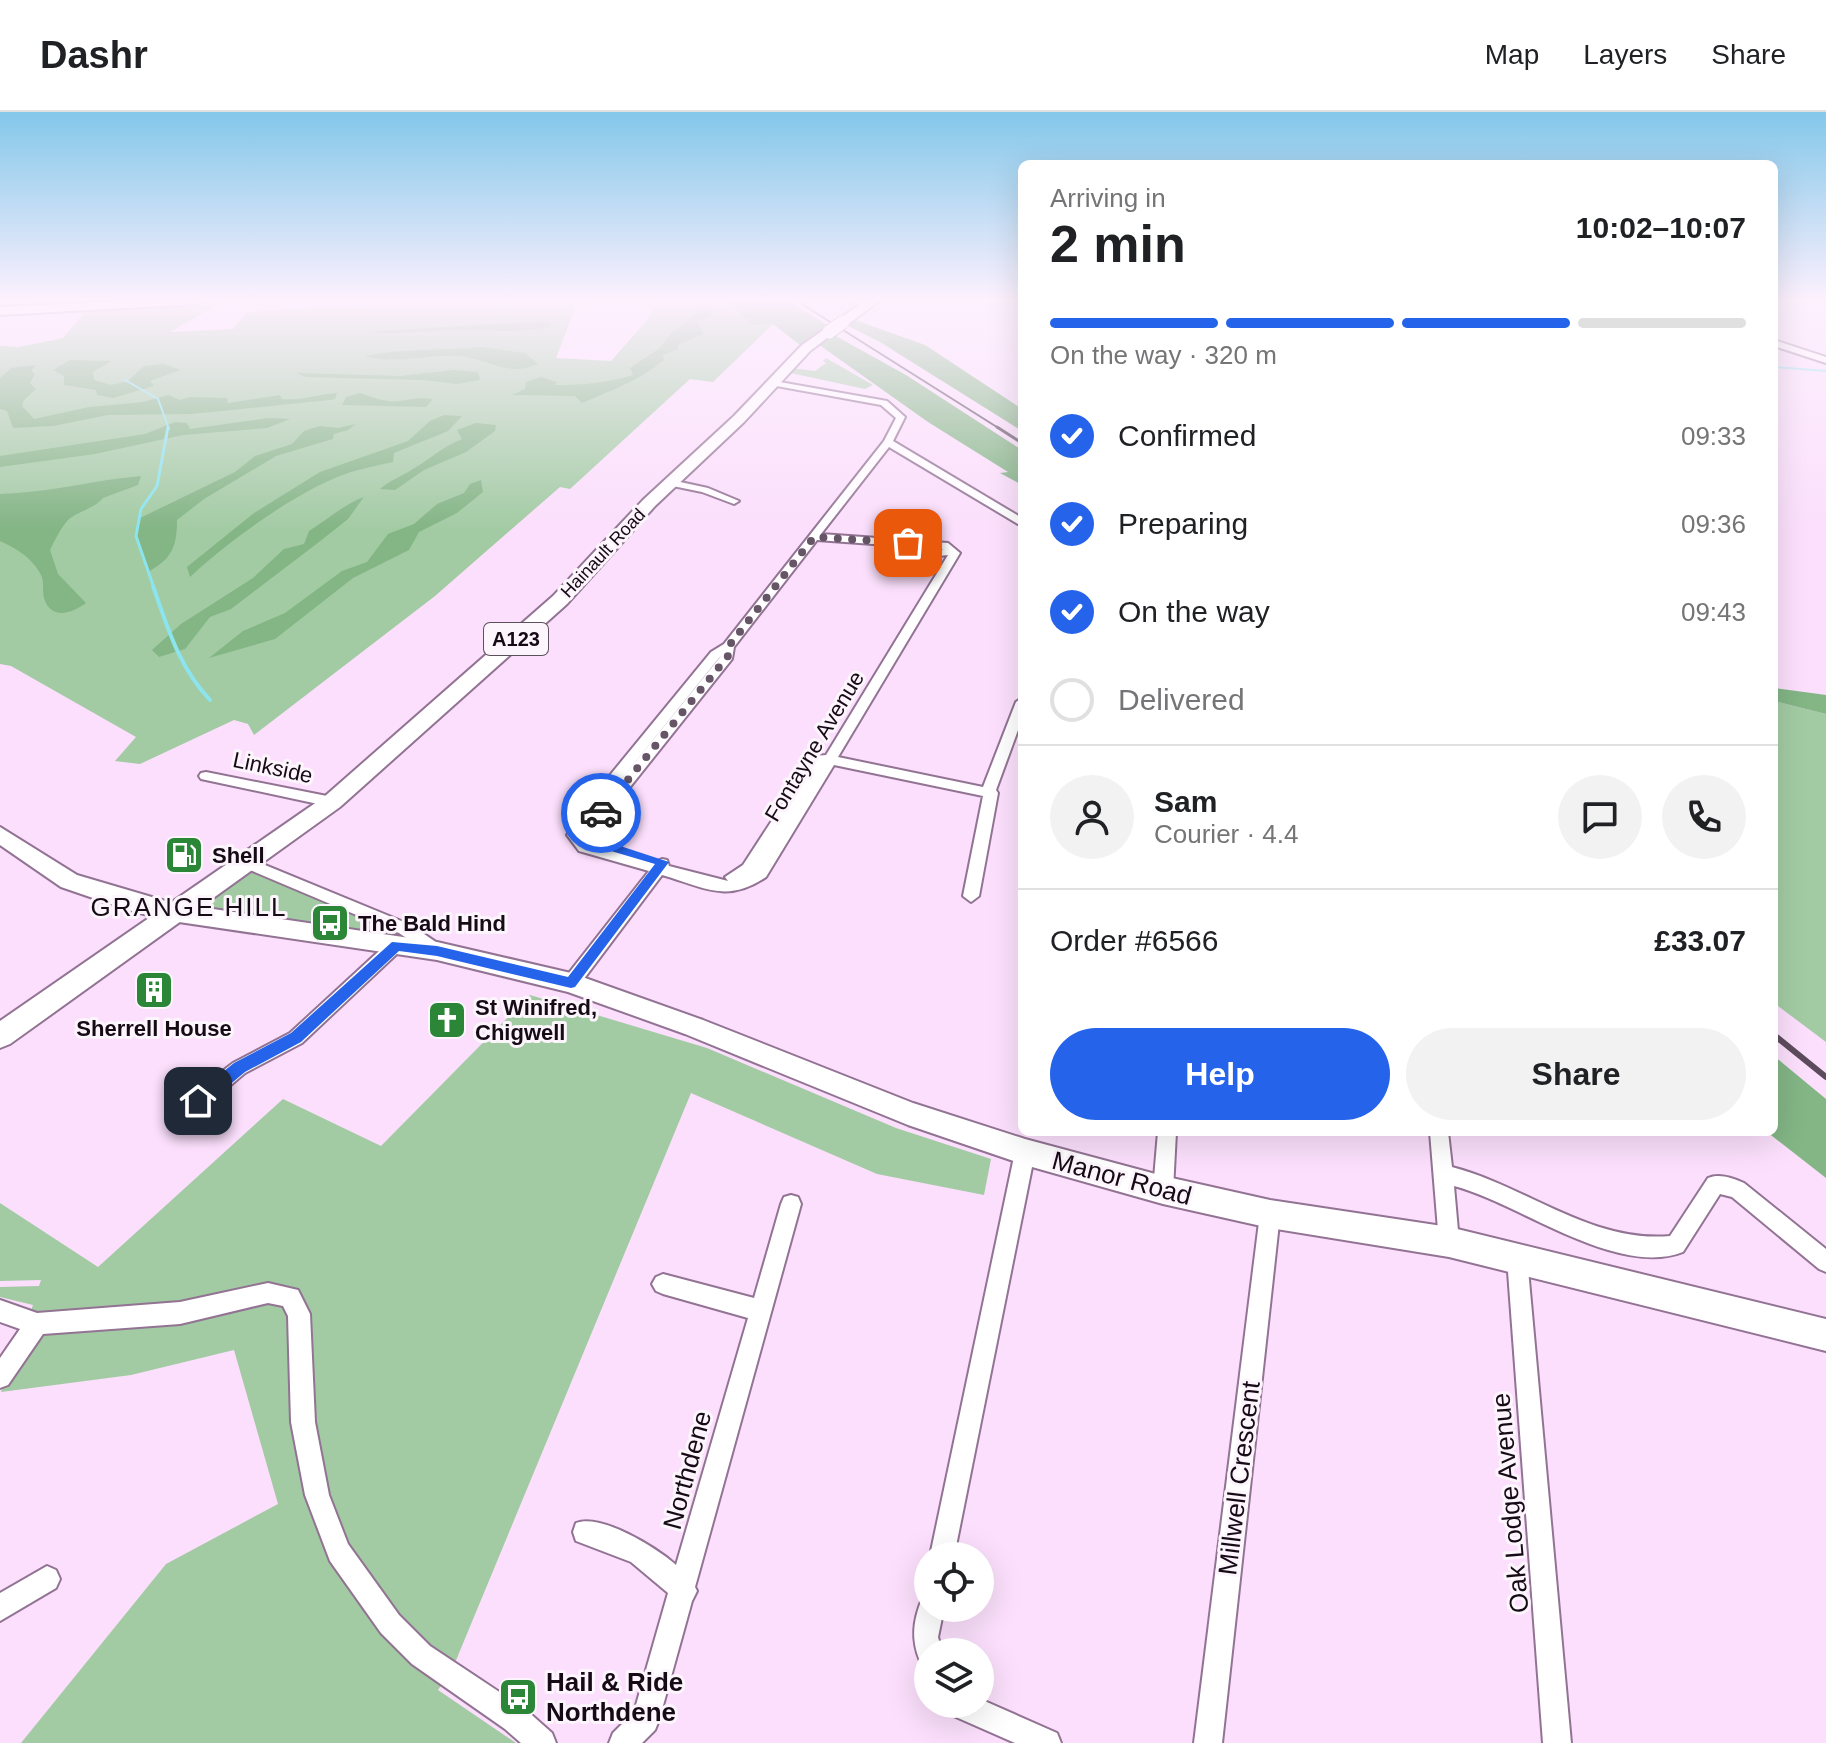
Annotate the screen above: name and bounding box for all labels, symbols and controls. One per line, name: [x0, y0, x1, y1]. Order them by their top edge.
text: Dashr: [40, 34, 148, 76]
text: Map: [1485, 39, 1539, 70]
text: Layers: [1583, 39, 1667, 70]
text: Share: [1711, 39, 1786, 70]
text: Arriving in: [1050, 183, 1166, 213]
text: 10:02–10:07: [1576, 211, 1746, 244]
text: 2 min: [1050, 215, 1186, 273]
text: On the way · 320 m: [1050, 340, 1277, 370]
icon: check: [1050, 414, 1094, 458]
text: Confirmed: [1118, 419, 1256, 452]
text: 09:33: [1681, 421, 1746, 451]
icon: check: [1050, 502, 1094, 546]
street label: Hainault Road: [557, 504, 649, 602]
text: Preparing: [1118, 507, 1248, 540]
pin: [874, 509, 942, 577]
text: 09:36: [1681, 509, 1746, 539]
icon: bag: [886, 521, 930, 565]
icon: check: [1050, 590, 1094, 634]
text: On the way: [1118, 595, 1270, 628]
text: 09:43: [1681, 597, 1746, 627]
road number: A123: [484, 623, 548, 655]
street label: Fontayne Avenue: [760, 667, 869, 826]
text: Delivered: [1118, 683, 1245, 716]
street label: Linkside: [231, 747, 315, 788]
courier: [561, 773, 641, 853]
button: person: [1050, 775, 1134, 859]
button: chat: [1558, 775, 1642, 859]
button: phone: [1662, 775, 1746, 859]
text: Sam: [1154, 785, 1217, 818]
icon: car: [579, 791, 623, 835]
text: Courier · 4.4: [1154, 819, 1299, 849]
fuel station icon: Shell: [163, 834, 205, 876]
place label: Shell: [212, 843, 265, 868]
district label: GRANGE HILL: [91, 892, 287, 922]
bus stop icon: The Bald Hind: [309, 902, 351, 944]
place label: The Bald Hind: [358, 911, 506, 936]
text: Order #6566: [1050, 924, 1218, 957]
text: £33.07: [1654, 924, 1746, 957]
building icon: Sherrell House: [133, 969, 175, 1011]
place label: St Winifred, Chigwell: [475, 995, 597, 1045]
church icon: St Winifred, Chigwell: [426, 999, 468, 1041]
place label: Sherrell House: [76, 1016, 232, 1041]
button: Help: [1050, 1028, 1390, 1120]
button: Share: [1406, 1028, 1746, 1120]
pin: [164, 1067, 232, 1135]
icon: home: [176, 1079, 220, 1123]
street label: Manor Road: [1049, 1145, 1195, 1211]
street label: Millwell Crescent: [1212, 1379, 1266, 1577]
street label: Oak Lodge Avenue: [1485, 1392, 1535, 1614]
street label: Northdene: [657, 1407, 717, 1533]
map controls: [914, 1542, 994, 1718]
button: locate: [914, 1542, 994, 1622]
button: layers: [914, 1638, 994, 1718]
place label: Hail & Ride Northdene: [546, 1667, 683, 1727]
bus stop icon: Hail & Ride Northdene: [497, 1676, 539, 1718]

